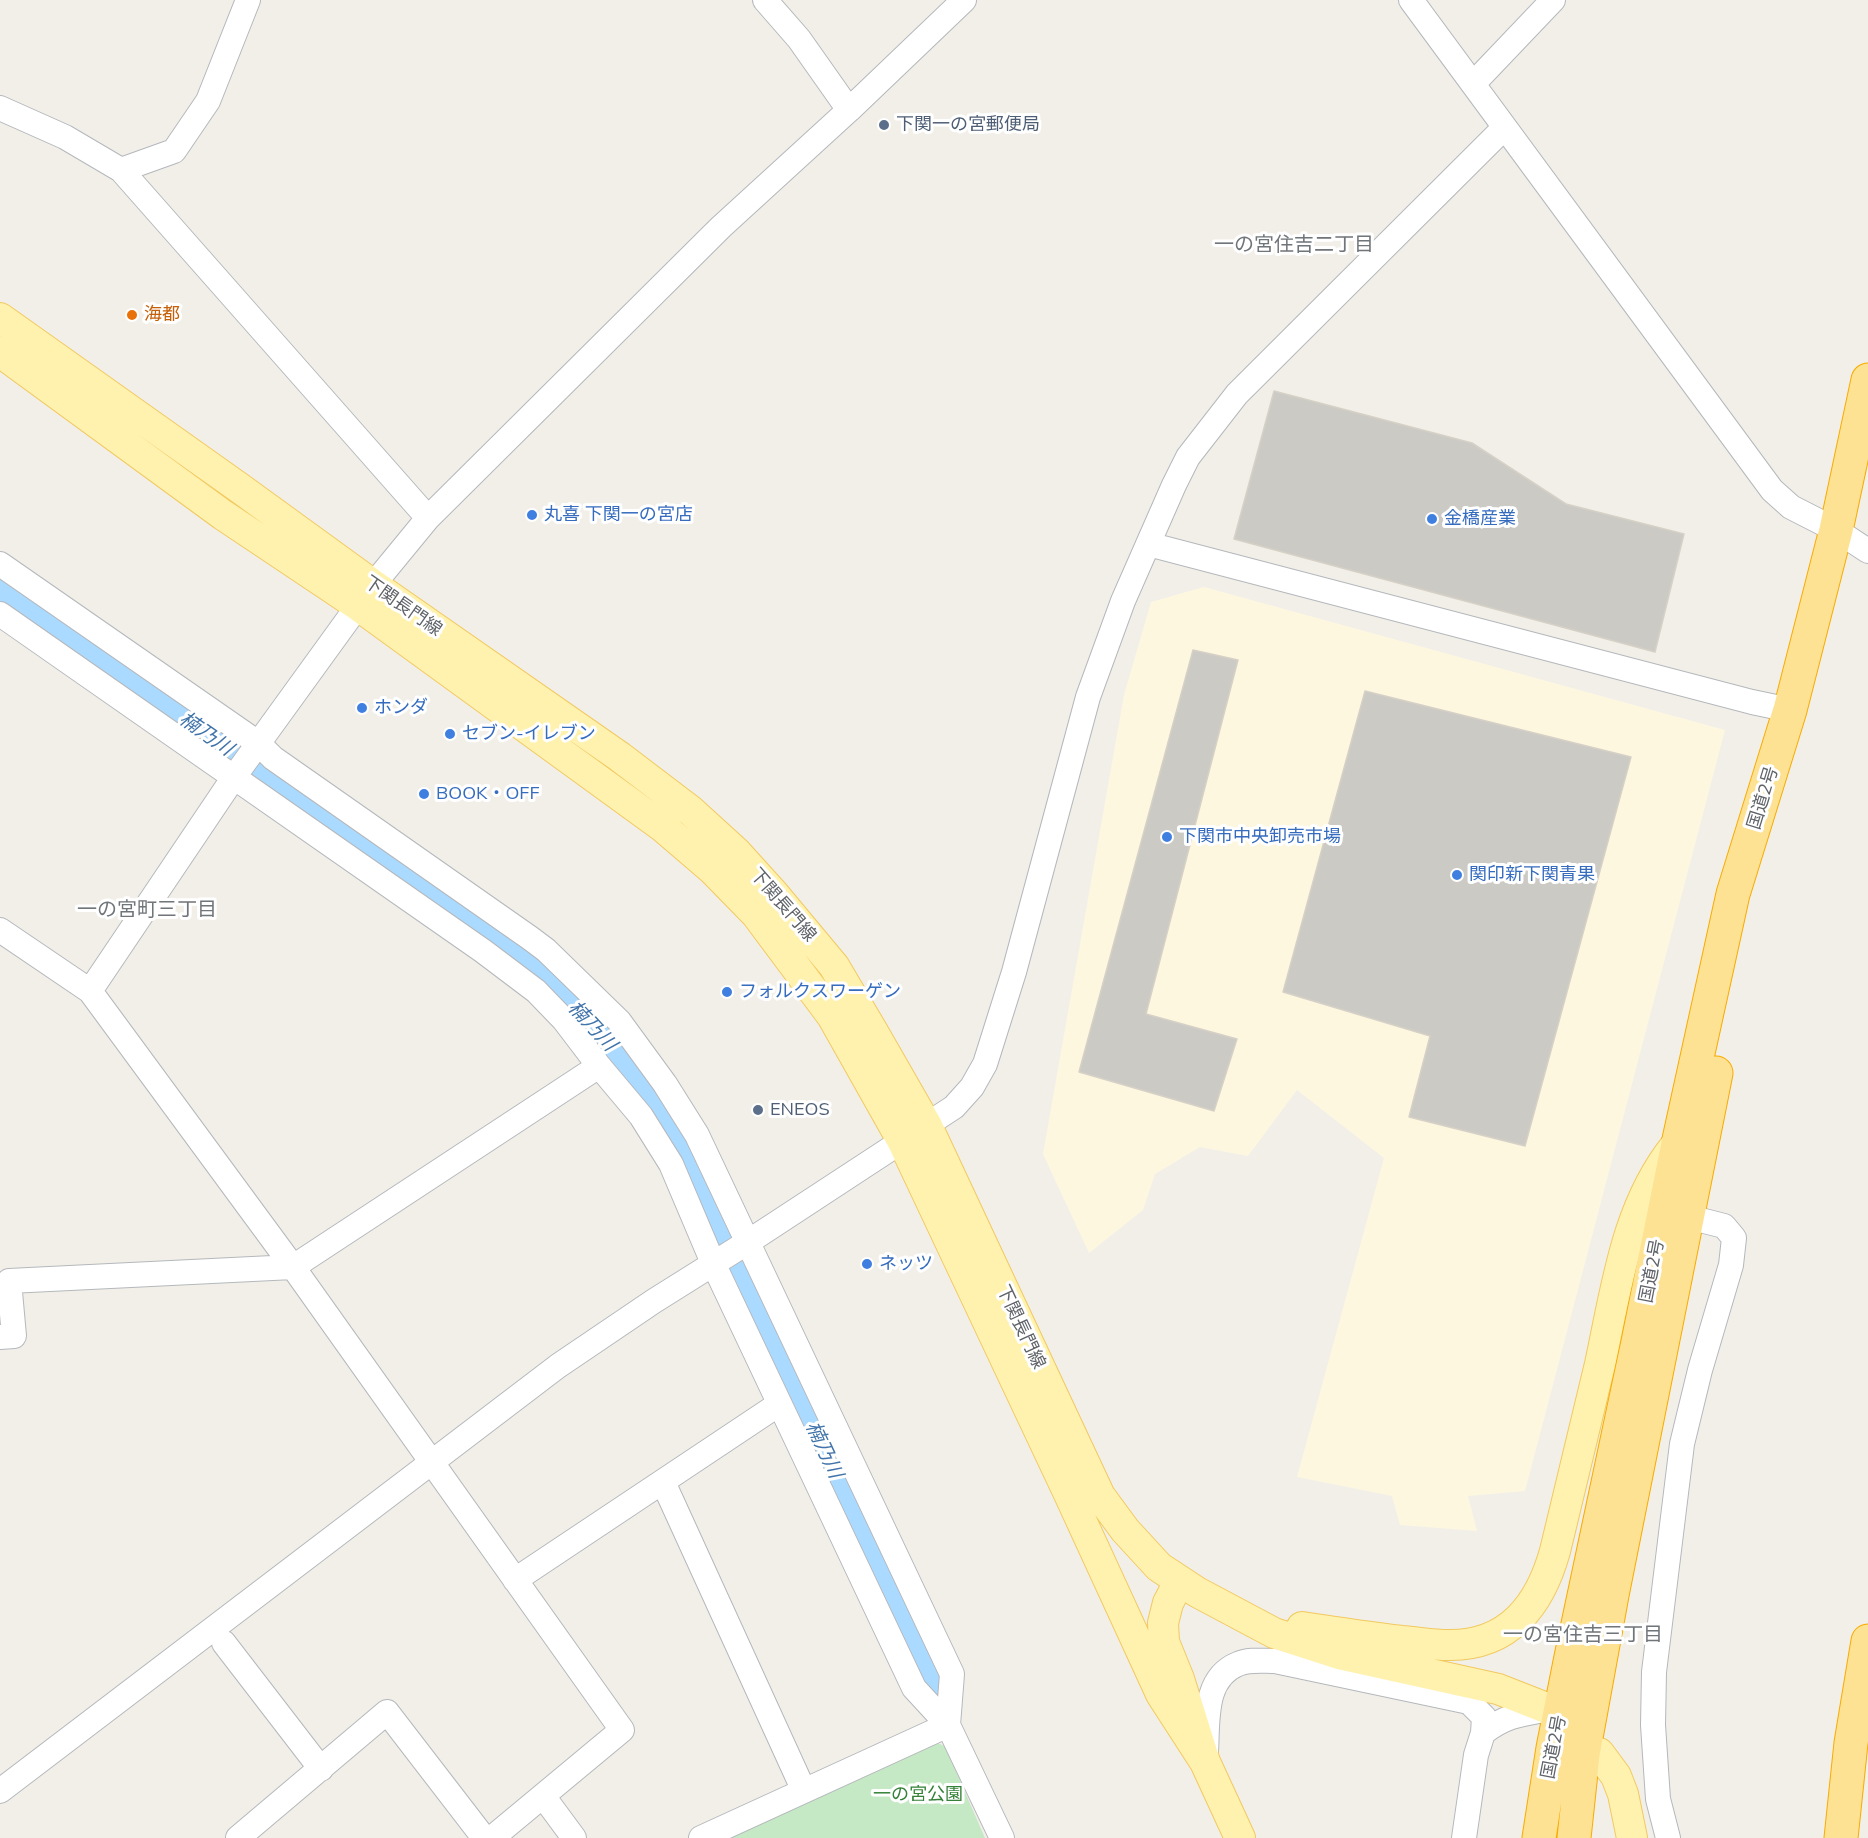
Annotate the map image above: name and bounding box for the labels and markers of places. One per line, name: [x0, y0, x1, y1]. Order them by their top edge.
place label: 下関一の宮郵便局: [896, 114, 1040, 136]
marker: 下関一の宮郵便局: [877, 118, 891, 132]
place label: 海都: [144, 304, 180, 326]
marker: 海都: [125, 308, 139, 322]
place label: 丸喜 下関一の宮店: [544, 504, 693, 526]
marker: 丸喜 下関一の宮店: [525, 508, 539, 522]
place label: 金橋産業: [1444, 508, 1516, 530]
marker: 金橋産業: [1425, 512, 1439, 526]
place label: ホンダ: [374, 697, 428, 719]
marker: ホンダ: [355, 701, 369, 715]
place label: セブン-イレブン: [462, 723, 596, 745]
marker: セブン-イレブン: [443, 727, 457, 741]
place label: BOOK・OFF: [436, 783, 540, 805]
marker: BOOK・OFF: [417, 787, 431, 801]
place label: 下関市中央卸売市場: [1179, 826, 1341, 848]
marker: 下関市中央卸売市場: [1160, 830, 1174, 844]
place label: 関印新下関青果: [1469, 864, 1595, 886]
marker: 関印新下関青果: [1450, 868, 1464, 882]
place label: フォルクスワーゲン: [739, 981, 901, 1003]
marker: フォルクスワーゲン: [720, 985, 734, 999]
place label: ENEOS: [770, 1099, 830, 1121]
marker: ENEOS: [751, 1103, 765, 1117]
place label: ネッツ: [879, 1253, 933, 1275]
marker: ネッツ: [860, 1257, 874, 1271]

